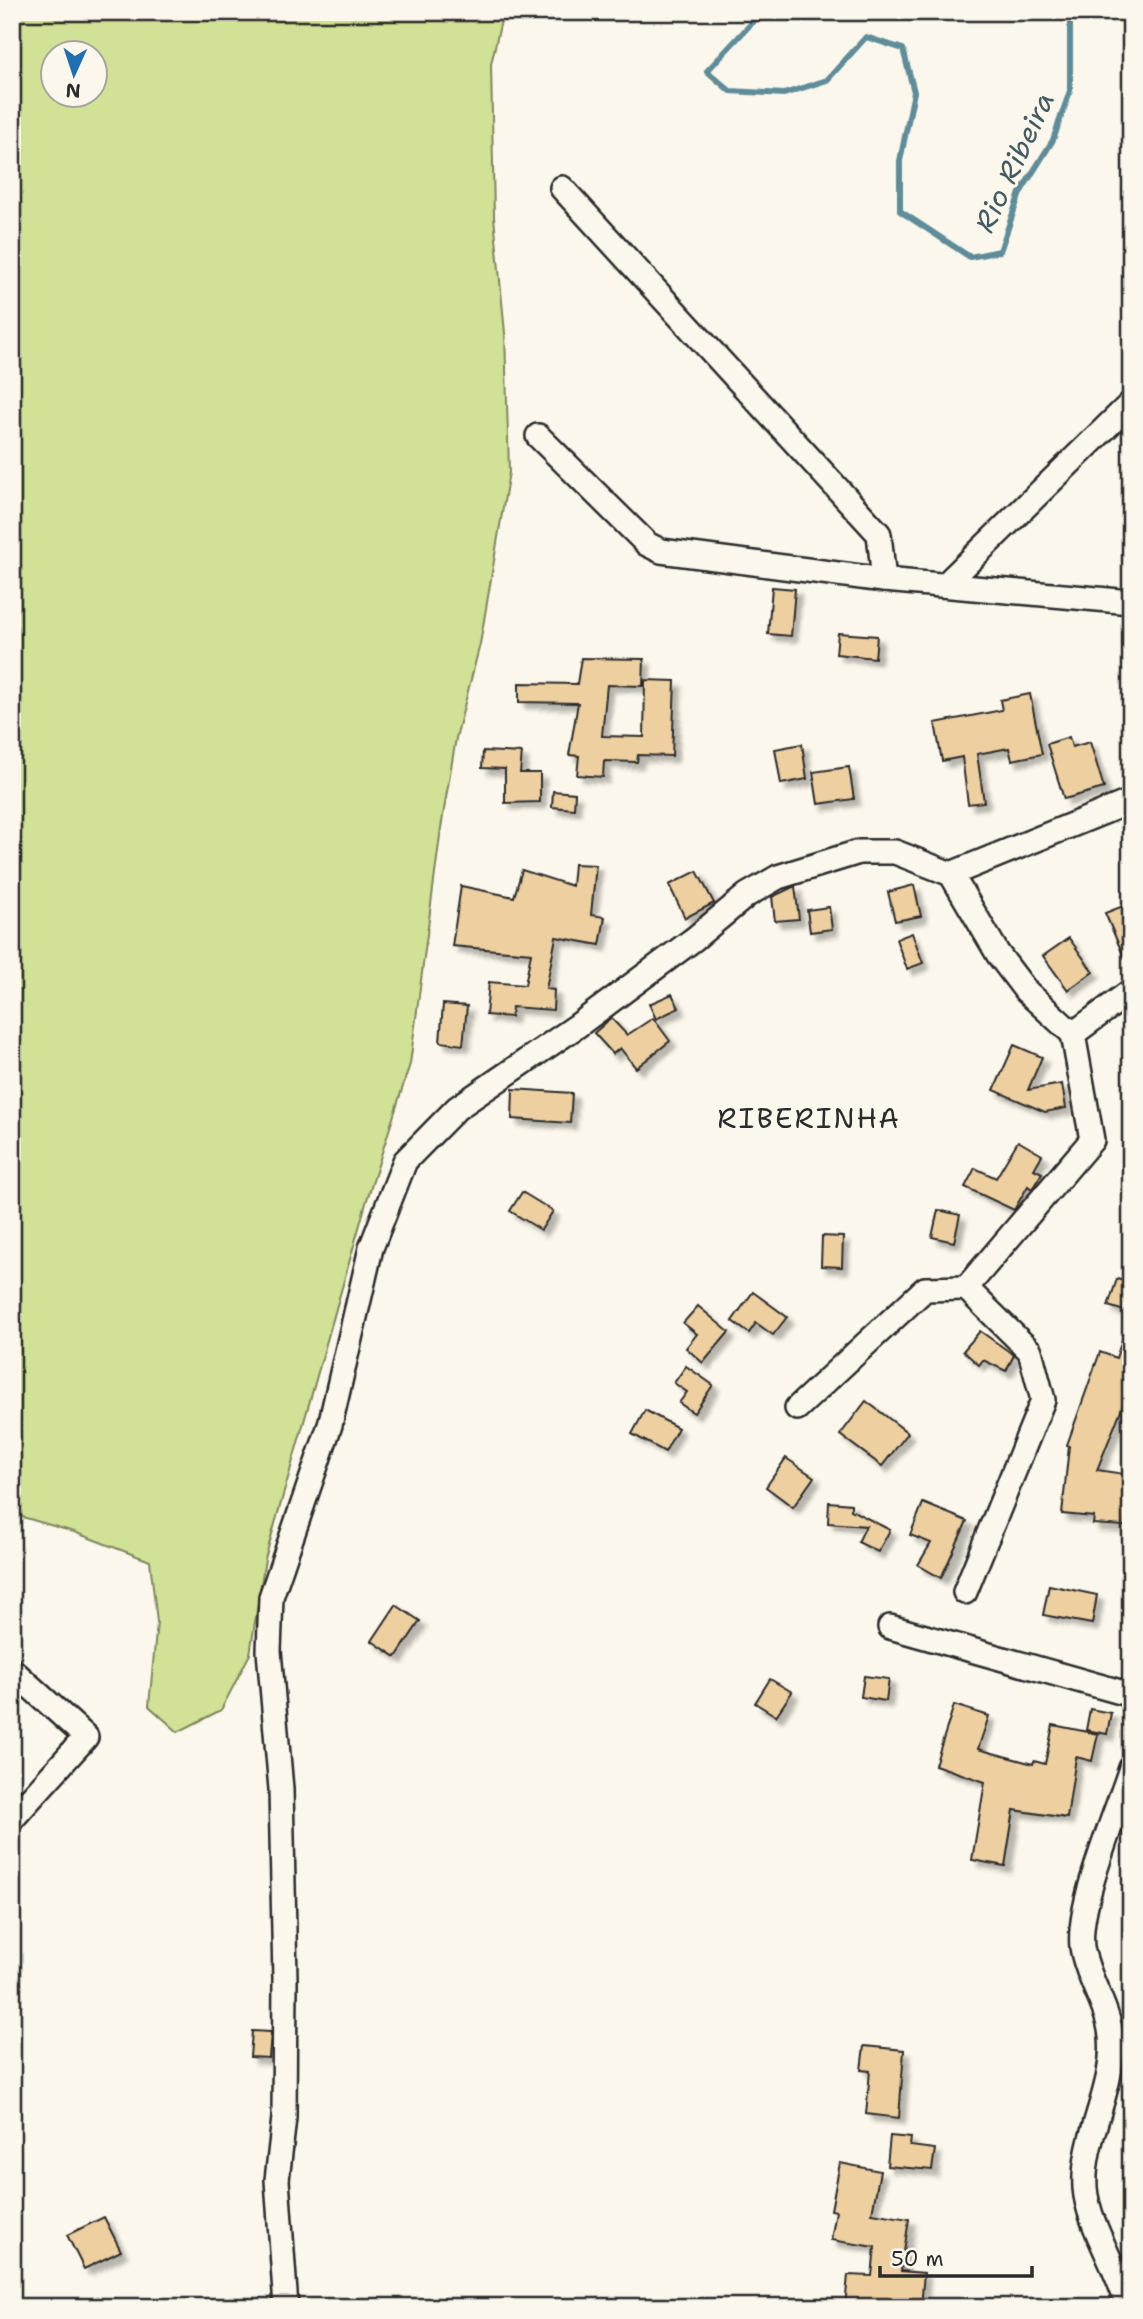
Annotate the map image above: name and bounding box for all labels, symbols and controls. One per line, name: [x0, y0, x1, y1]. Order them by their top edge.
north arrow: [38, 38, 108, 108]
text: N: [65, 78, 81, 103]
water label: Rio Ribeira: [965, 86, 1063, 238]
district label: RIBERINHA: [717, 1099, 901, 1137]
scale bar: [880, 2235, 1033, 2279]
text: 50 m: [891, 2245, 944, 2273]

